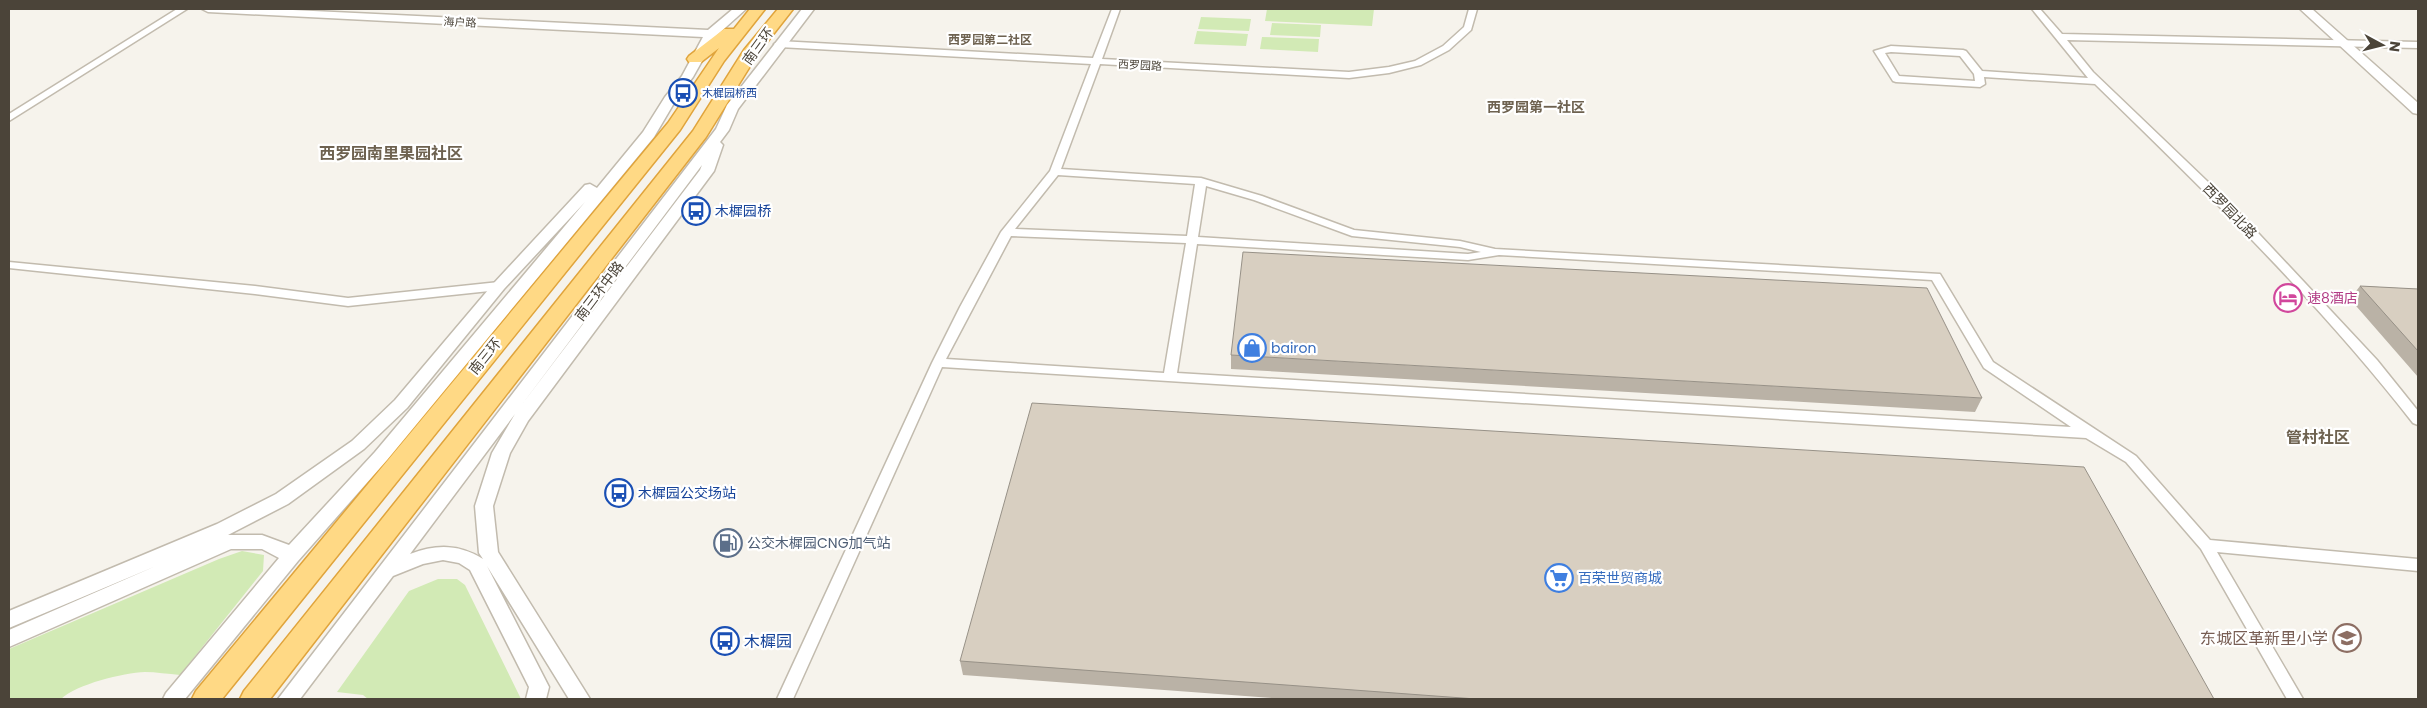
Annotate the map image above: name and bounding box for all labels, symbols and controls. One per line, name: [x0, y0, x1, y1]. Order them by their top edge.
street label: 海户路: [443, 13, 477, 31]
north arrow: [2357, 20, 2407, 70]
street label: 南三环: [738, 23, 778, 69]
district label: 西罗园第二社区: [948, 31, 1032, 48]
text: N: [2384, 40, 2405, 53]
street label: 西罗园路: [1118, 56, 1162, 74]
bus stop icon: 木樨园桥西: [668, 78, 698, 108]
place label: 木樨园桥西: [702, 85, 757, 101]
district label: 西罗园第一社区: [1487, 97, 1585, 117]
district label: 西罗园南里果园社区: [319, 142, 463, 165]
street label: 西罗园北路: [2198, 179, 2262, 243]
bus stop icon: 木樨园桥: [681, 196, 711, 226]
place label: 木樨园桥: [715, 201, 771, 221]
street label: 南三环中路: [570, 257, 628, 325]
hotel icon: 速8酒店: [2273, 283, 2303, 313]
place label: 速8酒店: [2307, 288, 2358, 308]
street label: 南三环: [464, 333, 506, 379]
shop icon: bairon: [1237, 333, 1267, 363]
place label: bairon: [1271, 338, 1317, 358]
district label: 管村社区: [2286, 426, 2350, 449]
bus stop icon: 木樨园公交场站: [604, 478, 634, 508]
place label: 木樨园公交场站: [638, 483, 736, 503]
fuel station icon: 公交木樨园CNG加气站: [713, 528, 743, 558]
place label: 公交木樨园CNG加气站: [747, 533, 891, 553]
supermarket icon: 百荣世贸商城: [1544, 563, 1574, 593]
place label: 百荣世贸商城: [1578, 568, 1662, 588]
school or university icon: 东城区革新里小学: [2332, 623, 2362, 653]
bus stop icon: 木樨园: [710, 626, 740, 656]
place label: 东城区革新里小学: [2200, 627, 2328, 650]
place label: 木樨园: [744, 630, 792, 653]

